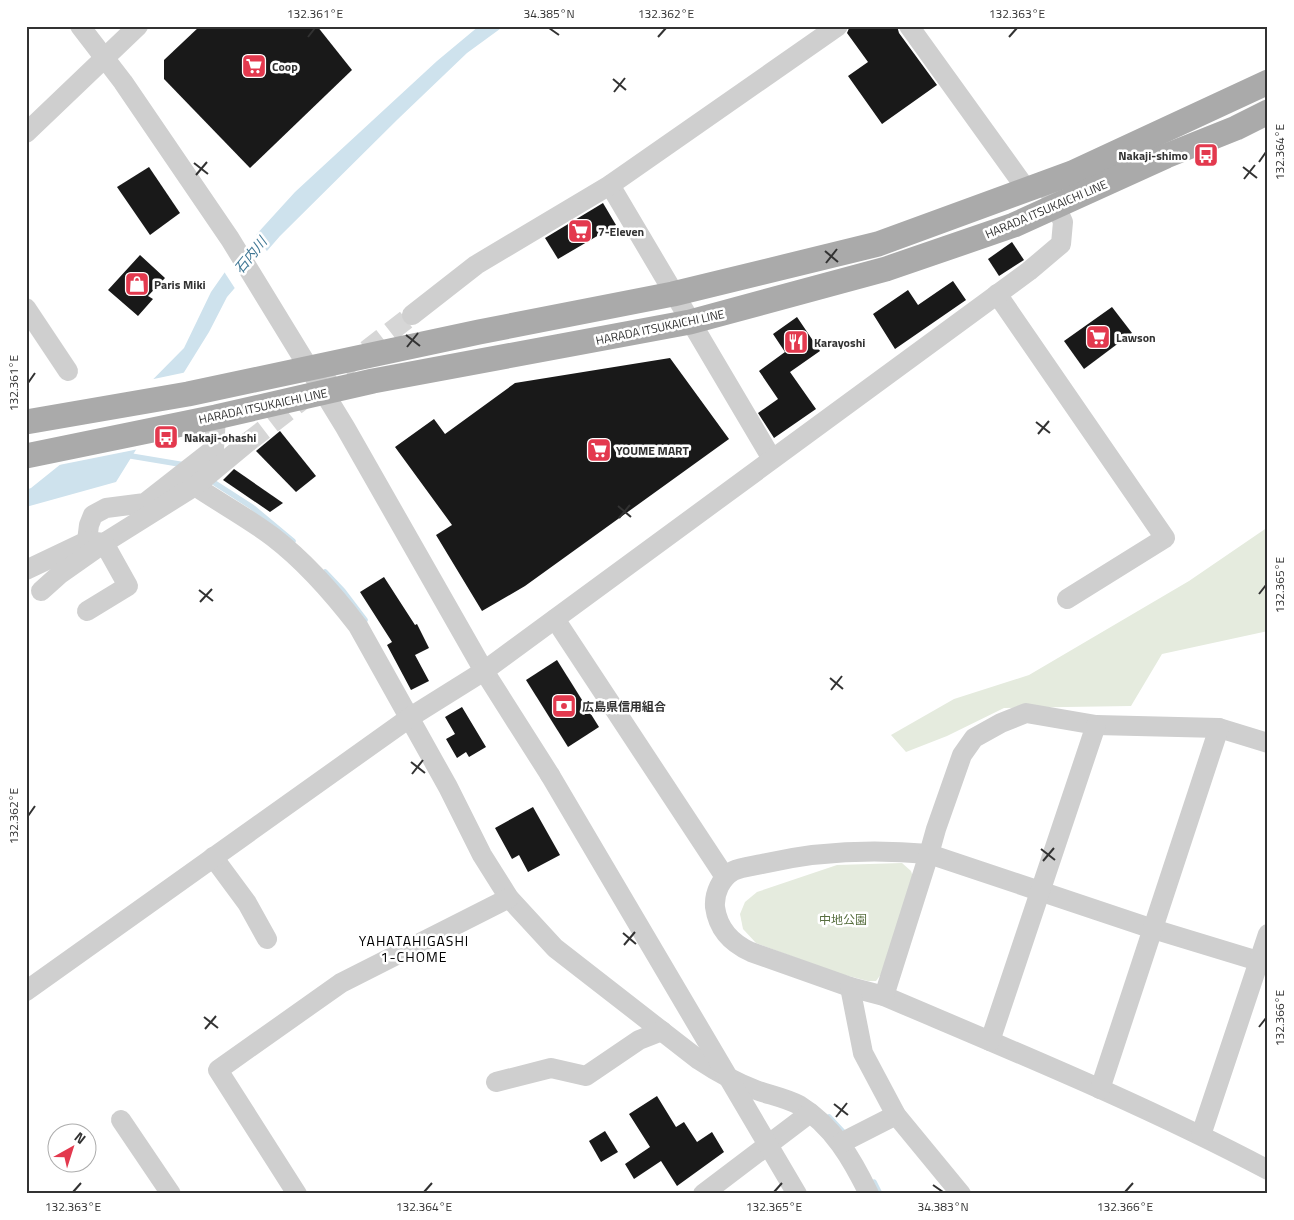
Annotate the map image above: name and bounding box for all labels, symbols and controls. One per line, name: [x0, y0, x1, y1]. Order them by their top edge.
text: 132.361°E: [287, 4, 343, 23]
text: 34.385°N: [523, 4, 575, 23]
text: 132.362°E: [638, 4, 694, 23]
text: 132.363°E: [989, 4, 1045, 23]
supermarket icon: Coop: [241, 53, 267, 79]
place label: Coop: [272, 57, 298, 76]
text: 132.364°E: [1270, 124, 1289, 180]
bus stop icon: Nakaji-shimo: [1193, 142, 1219, 168]
place label: Nakaji-shimo: [1118, 146, 1188, 165]
street label: HARADA ITSUKAICHI LINE: [982, 174, 1110, 243]
supermarket icon: 7-Eleven: [567, 218, 593, 244]
place label: 7-Eleven: [598, 222, 644, 241]
water label: 石内川: [229, 231, 273, 278]
shop icon: Paris Miki: [124, 271, 150, 297]
place label: Paris Miki: [154, 275, 206, 294]
street label: HARADA ITSUKAICHI LINE: [594, 304, 726, 350]
supermarket icon: Lawson: [1085, 324, 1111, 350]
place label: Lawson: [1116, 328, 1156, 347]
restaurant icon: Karayoshi: [783, 329, 809, 355]
place label: Karayoshi: [814, 333, 865, 352]
text: 132.361°E: [4, 355, 23, 411]
street label: HARADA ITSUKAICHI LINE: [197, 383, 329, 429]
bus stop icon: Nakaji-ohashi: [153, 424, 179, 450]
place label: Nakaji-ohashi: [184, 428, 256, 447]
supermarket icon: YOUME MART: [586, 437, 612, 463]
place label: YOUME MART: [616, 441, 690, 460]
text: 132.365°E: [1270, 557, 1289, 613]
bank icon: 広島県信用組合: [551, 693, 577, 719]
place label: 広島県信用組合: [582, 697, 666, 716]
text: 132.362°E: [4, 788, 23, 844]
park label: 中地公園: [819, 910, 867, 929]
district label: YAHATAHIGASHI 1-CHOME: [359, 930, 469, 967]
text: 132.366°E: [1270, 990, 1289, 1046]
north arrow: [48, 1122, 98, 1172]
text: N: [70, 1126, 91, 1149]
text: 132.363°E: [45, 1197, 101, 1216]
text: 132.364°E: [396, 1197, 452, 1216]
text: 132.365°E: [746, 1197, 802, 1216]
text: 34.383°N: [917, 1197, 969, 1216]
text: 132.366°E: [1097, 1197, 1153, 1216]

